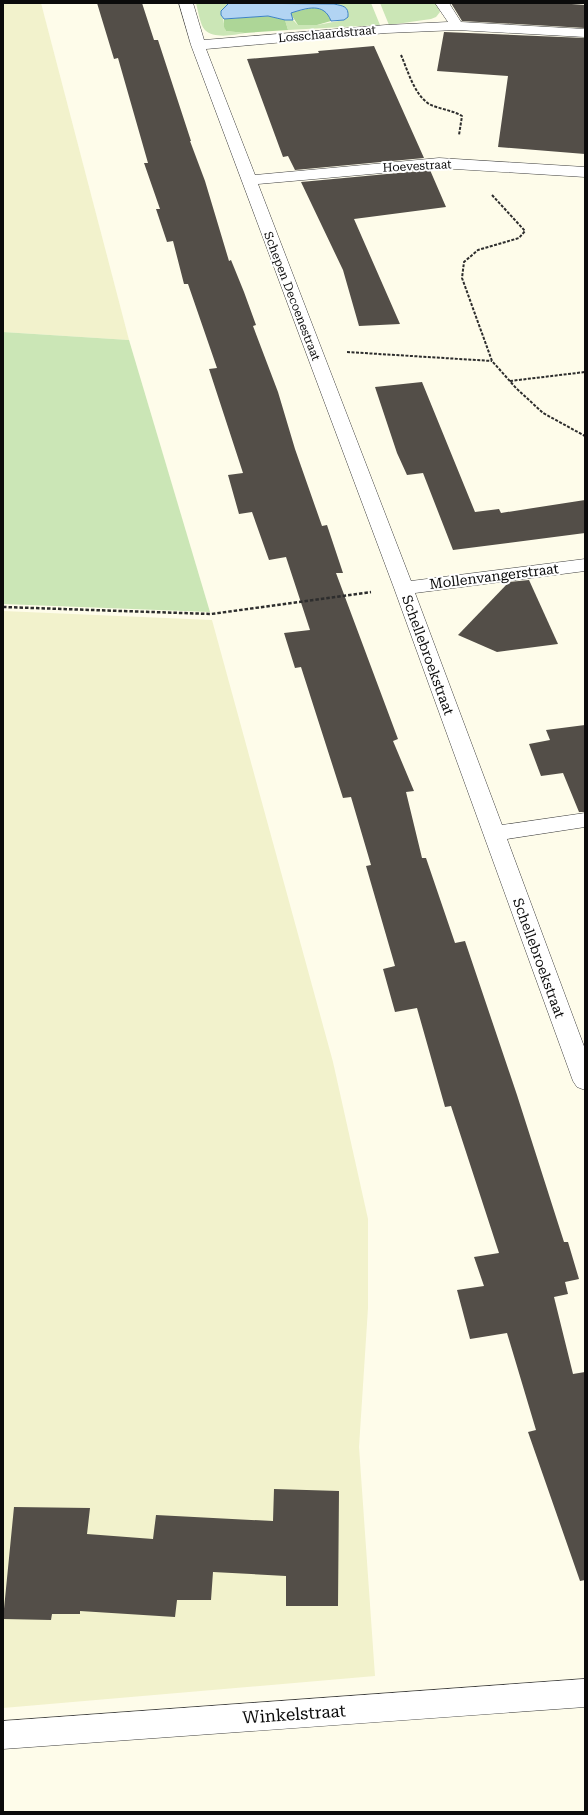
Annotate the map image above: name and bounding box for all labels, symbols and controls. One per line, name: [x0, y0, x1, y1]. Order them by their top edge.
street label: Losschaardstraat: [277, 23, 377, 45]
street label: Hoevestraat: [382, 157, 452, 175]
street label: Schepen Decoenestraat: [261, 229, 323, 363]
street label: Mollenvangerstraat: [428, 560, 560, 592]
street label: Schellebroekstraat: [399, 593, 457, 717]
street label: Schellebroekstraat: [510, 896, 568, 1020]
street label: Winkelstraat: [242, 1700, 346, 1728]

